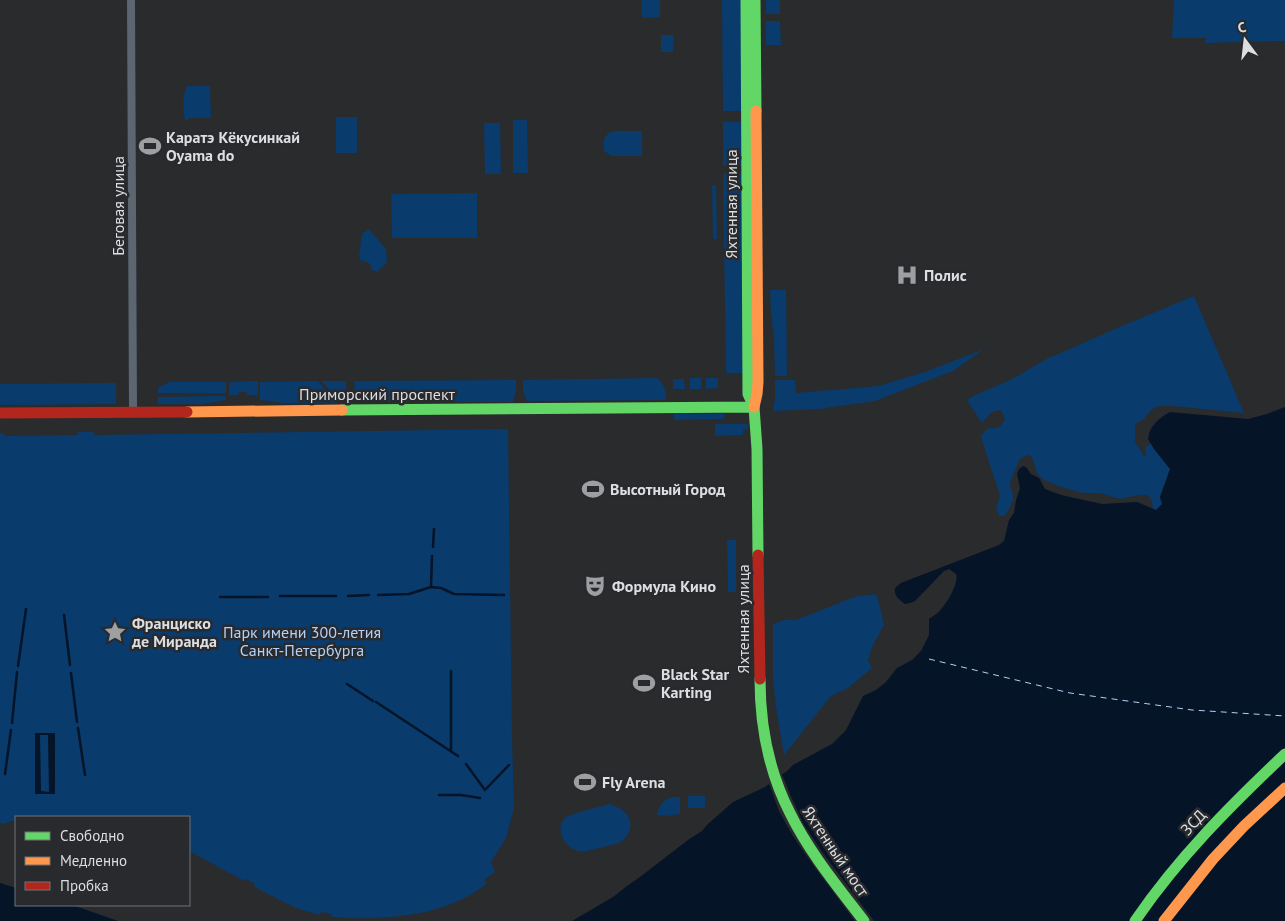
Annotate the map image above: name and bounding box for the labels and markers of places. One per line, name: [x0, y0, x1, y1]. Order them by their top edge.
place label: Каратэ Кёкусинкай Oyama do: [166, 127, 300, 165]
sports icon: Каратэ Кёкусинкай Oyama do: [137, 133, 163, 159]
hospital icon: Полис: [894, 262, 920, 288]
place label: Полис: [924, 265, 967, 285]
sports icon: Высотный Город: [580, 476, 606, 502]
place label: Высотный Город: [610, 479, 725, 499]
theatre icon: Формула Кино: [582, 573, 608, 599]
place label: Формула Кино: [612, 576, 716, 596]
place label: Франциско де Миранда: [131, 613, 217, 651]
place icon: Франциско де Миранда: [102, 619, 128, 645]
place label: Black Star Karting: [661, 664, 729, 702]
sports icon: Black Star Karting: [631, 670, 657, 696]
sports icon: Fly Arena: [572, 769, 598, 795]
place label: Fly Arena: [602, 772, 665, 792]

